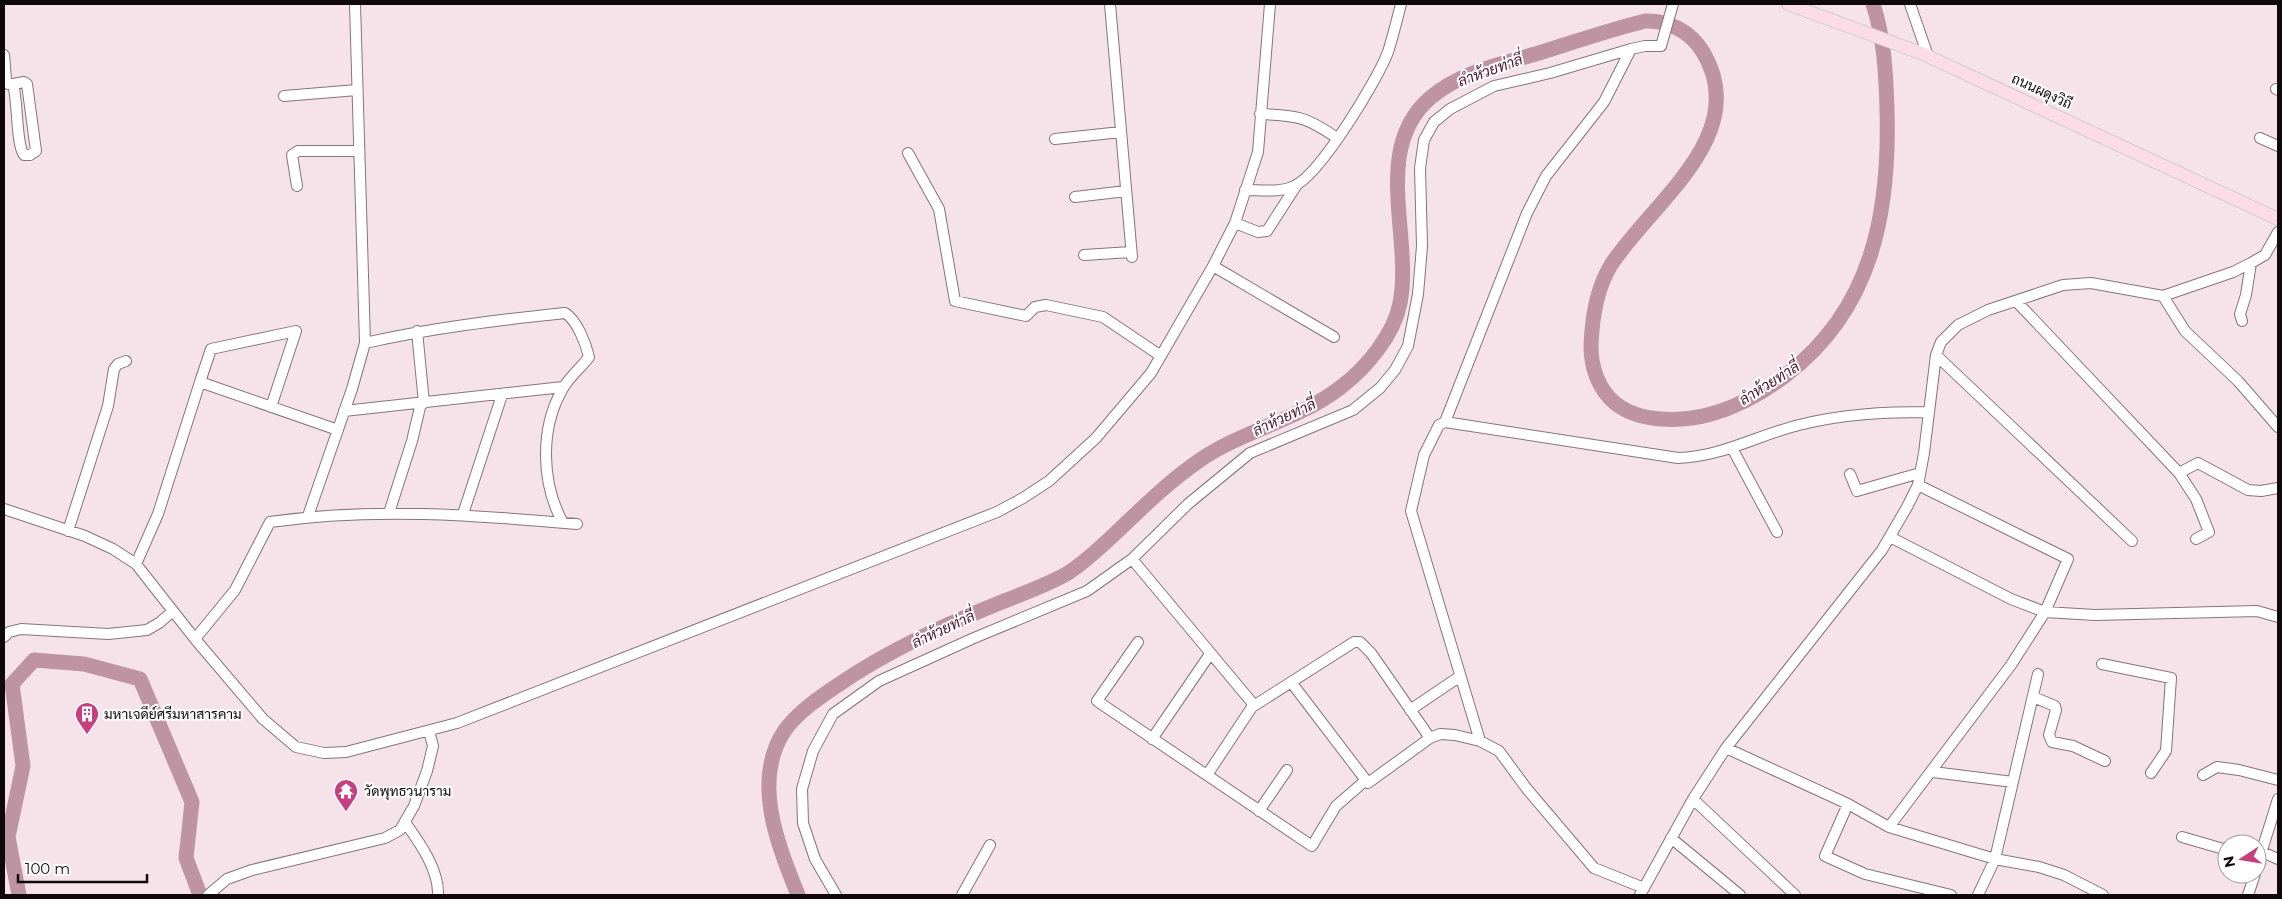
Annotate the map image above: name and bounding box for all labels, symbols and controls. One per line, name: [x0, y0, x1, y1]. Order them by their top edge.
water label: ลำห้วยท่าลี่: [1453, 44, 1527, 90]
street label: ถนนผดุงวิถี: [2008, 69, 2075, 114]
water label: ลำห้วยท่าลี่: [1733, 352, 1804, 409]
water label: ลำห้วยท่าลี่: [1247, 389, 1320, 440]
water label: ลำห้วยท่าลี่: [906, 601, 979, 652]
building icon: มหาเจดีย์ศรีมหาสารคาม: [74, 701, 100, 735]
place label: มหาเจดีย์ศรีมหาสารคาม: [104, 705, 242, 723]
temple icon: วัดพุทธวนาราม: [333, 778, 359, 812]
place label: วัดพุทธวนาราม: [364, 782, 451, 801]
north arrow: [2217, 834, 2267, 884]
scale bar: [18, 852, 146, 884]
text: N: [2219, 854, 2239, 869]
text: 100 m: [25, 859, 70, 878]

